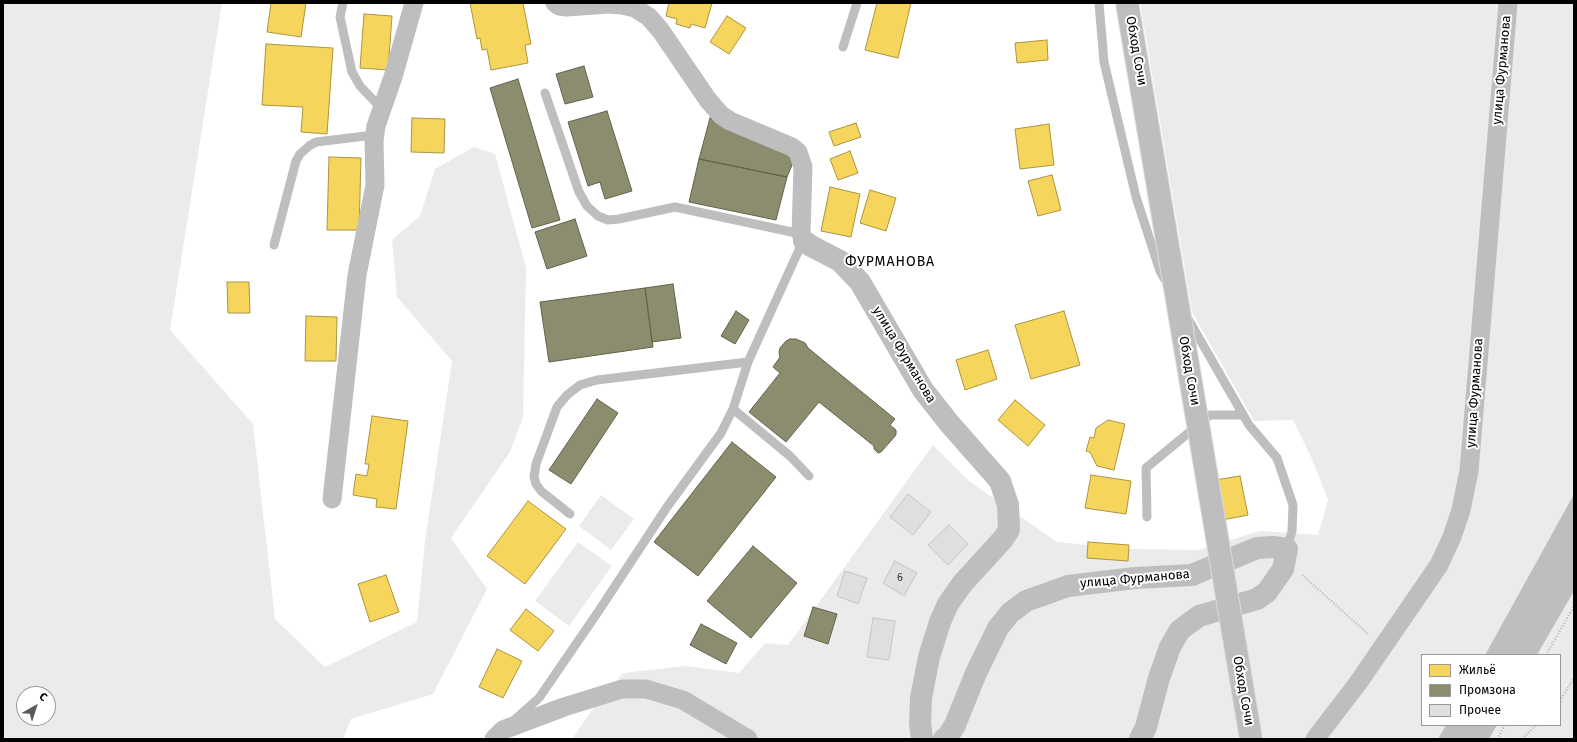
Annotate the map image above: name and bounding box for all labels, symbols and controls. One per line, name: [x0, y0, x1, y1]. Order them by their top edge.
street label: Обход Сочи: [1122, 15, 1150, 87]
street label: улица Фурманова: [1489, 15, 1515, 125]
district label: ФУРМАНОВА: [845, 254, 935, 270]
street label: улица Фурманова: [869, 304, 939, 406]
street label: Обход Сочи: [1175, 335, 1203, 407]
street label: улица Фурманова: [1463, 338, 1487, 448]
street label: улица Фурманова: [1080, 566, 1190, 592]
house number: 6: [897, 571, 903, 585]
legend: [1421, 654, 1561, 726]
street label: Обход Сочи: [1229, 655, 1257, 727]
text: Жильё: [1459, 663, 1496, 677]
text: Промзона: [1459, 683, 1516, 697]
north arrow: [16, 686, 56, 726]
text: С: [37, 690, 50, 704]
text: Прочее: [1459, 703, 1501, 717]

